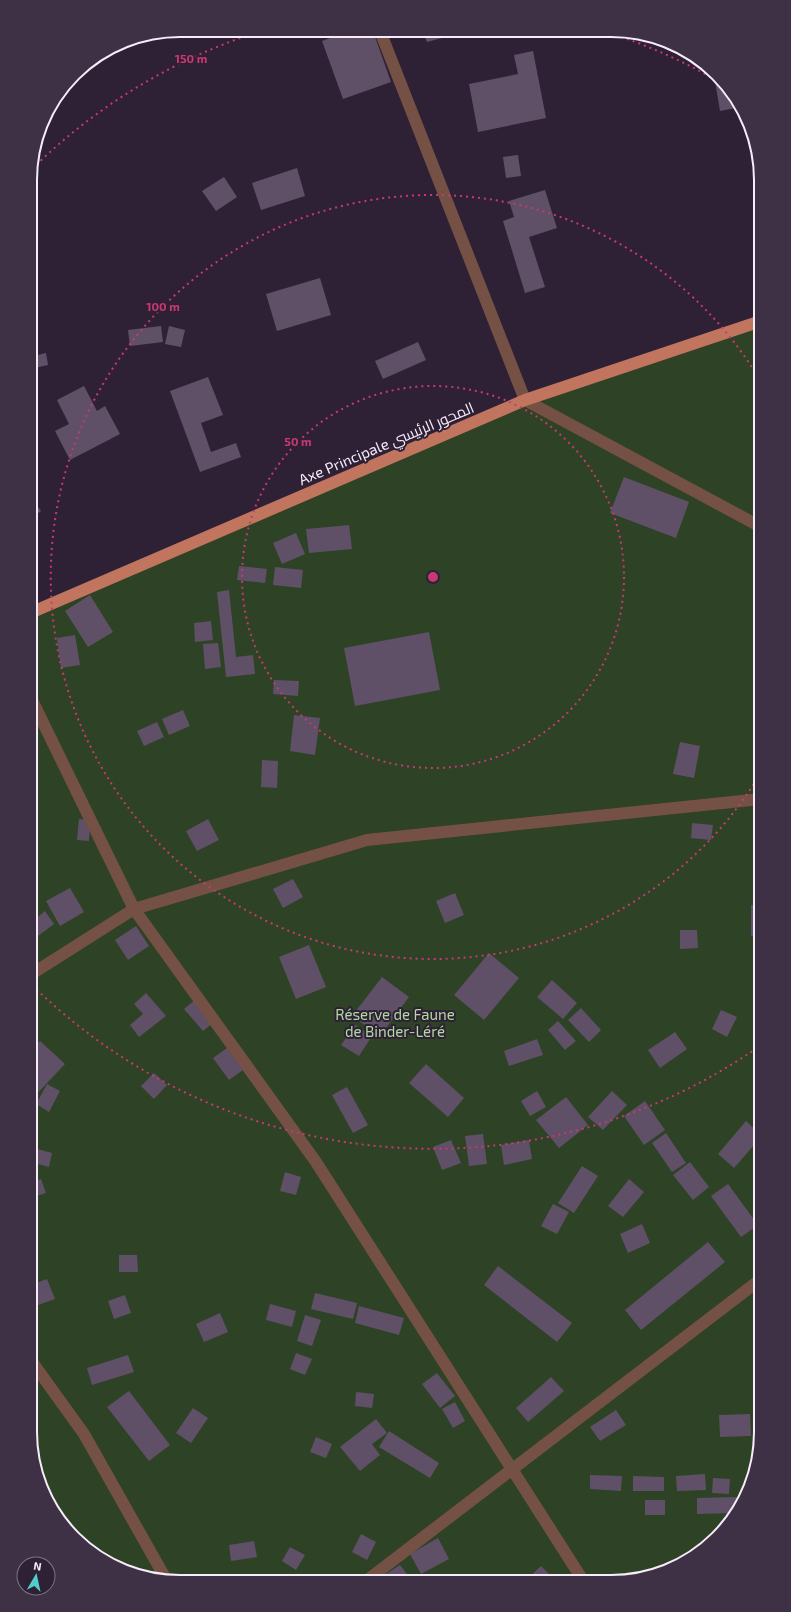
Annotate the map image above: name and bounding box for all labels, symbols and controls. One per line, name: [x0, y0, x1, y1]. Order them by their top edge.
text: 150 m: [175, 51, 207, 65]
text: 100 m: [146, 299, 180, 313]
street label: Axe Principale المحور الرئيسي: [296, 398, 478, 492]
text: 50 m: [284, 434, 312, 448]
centre of rings: [426, 570, 440, 584]
park label: Réserve de Faune de Binder-Léré: [335, 1005, 455, 1040]
north arrow: [16, 1556, 56, 1596]
text: N: [33, 1559, 43, 1573]

